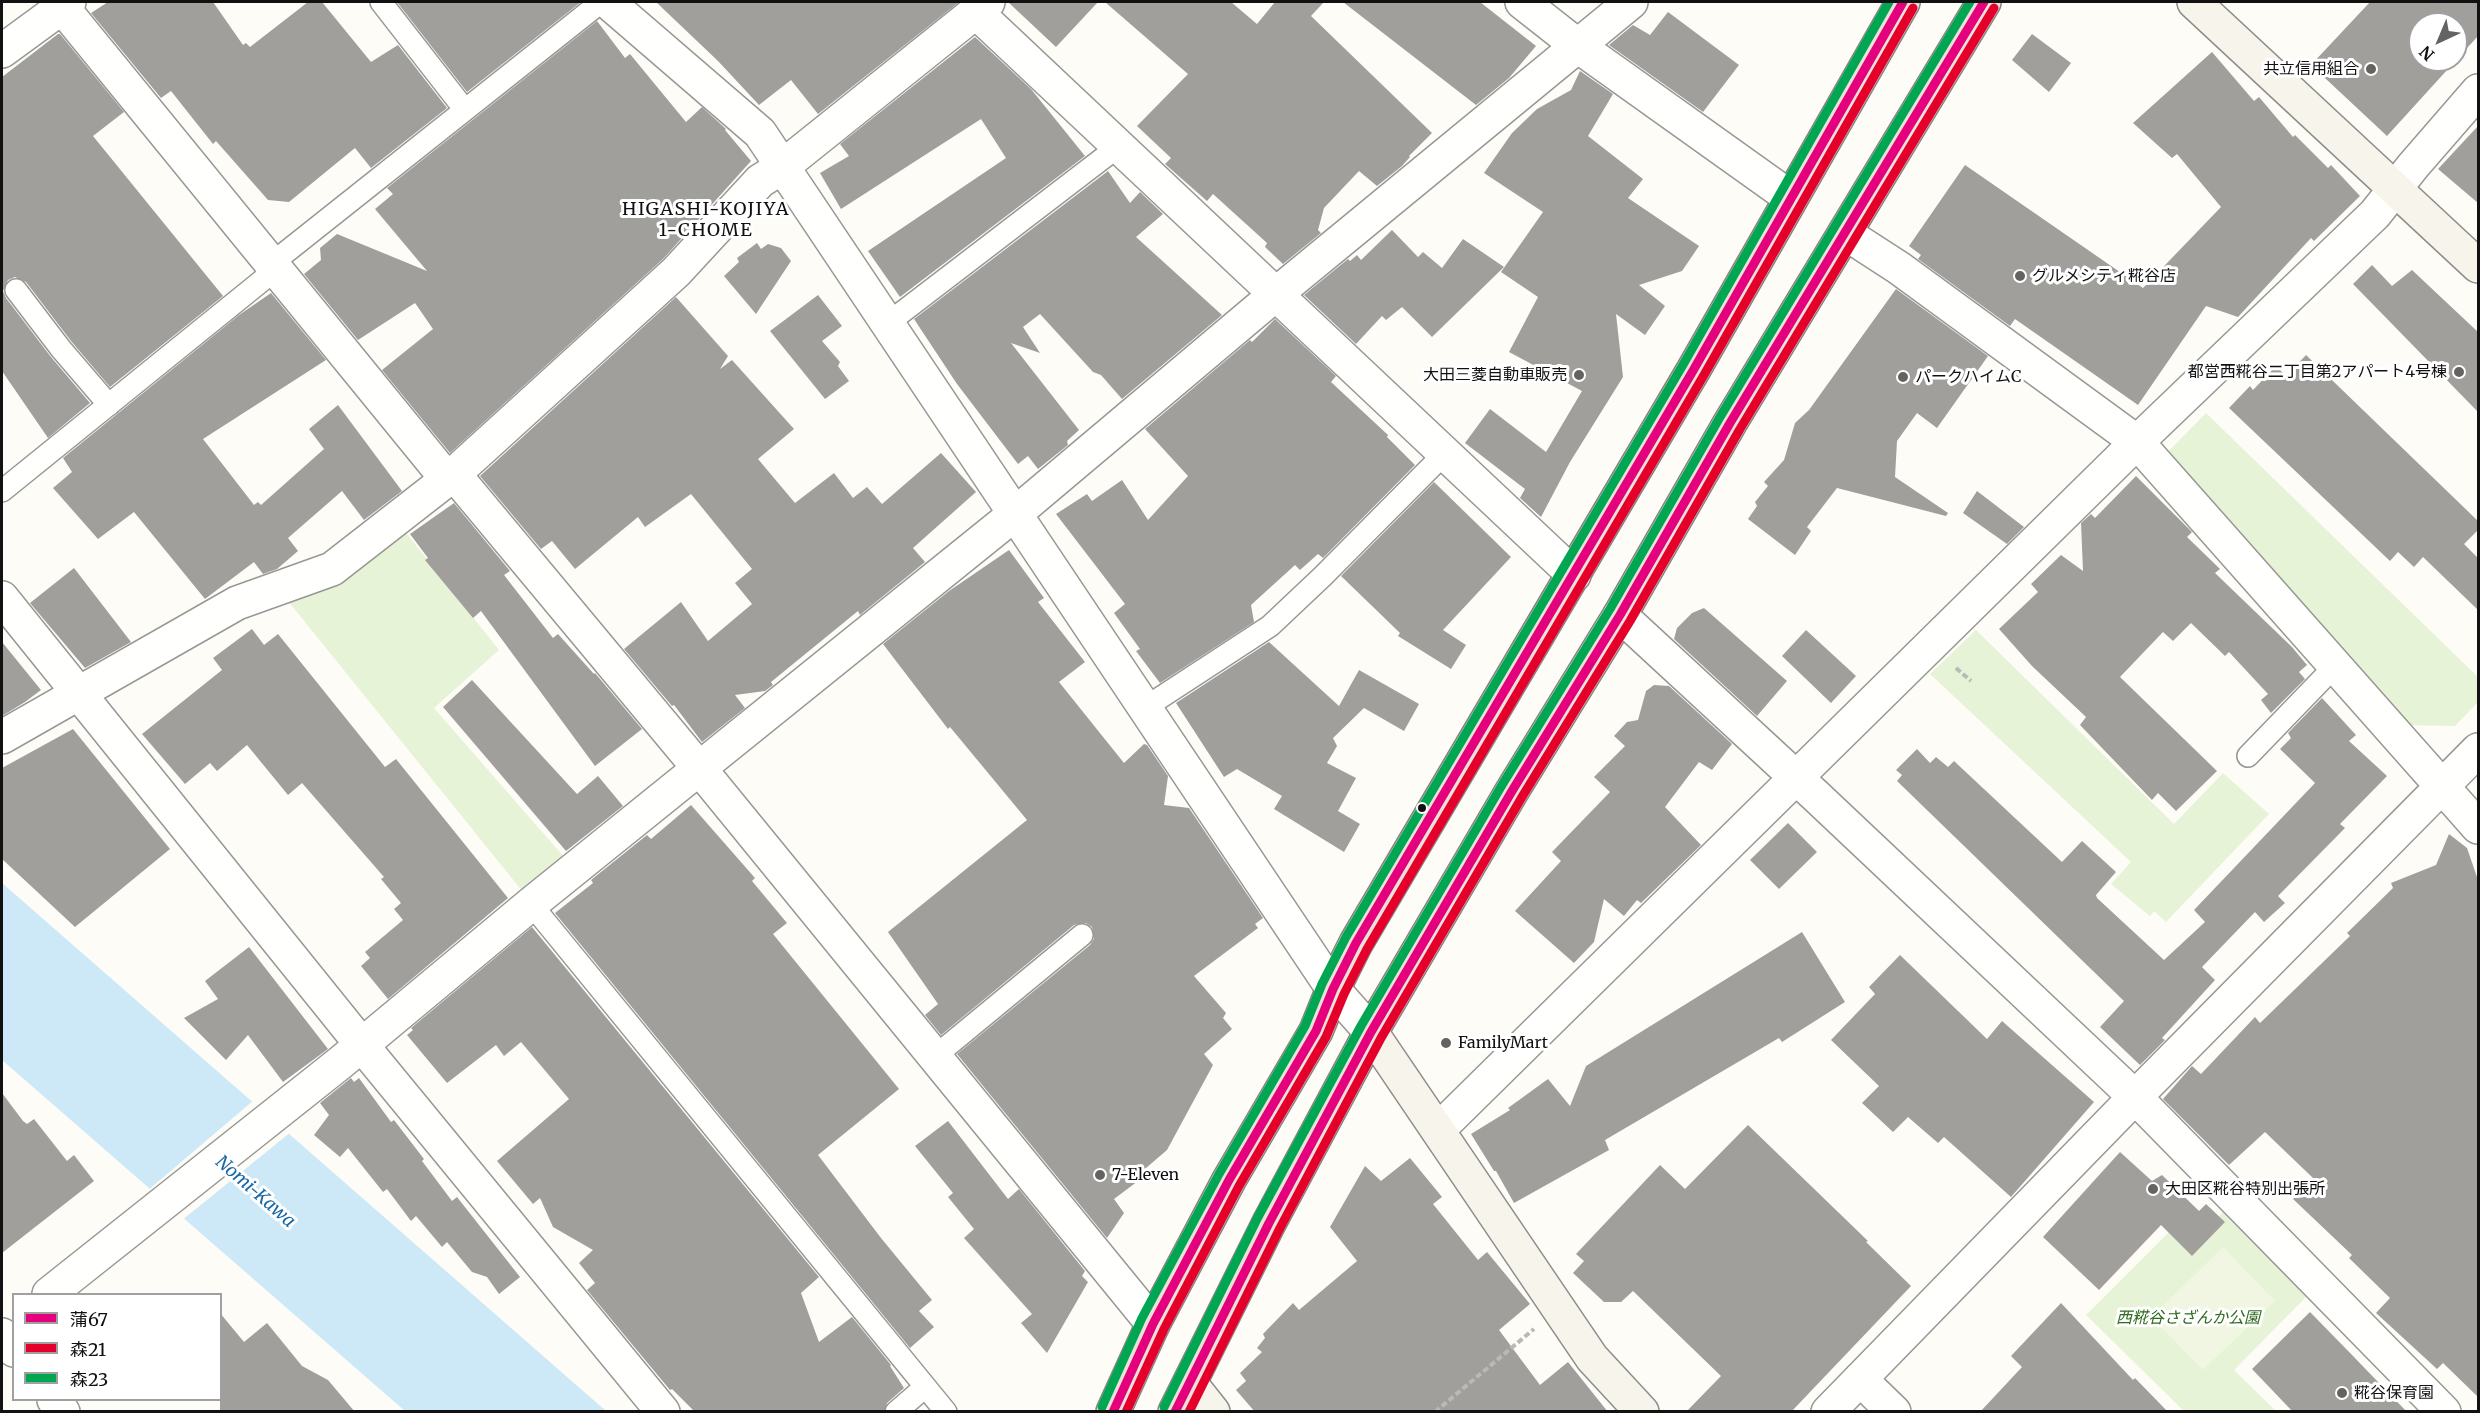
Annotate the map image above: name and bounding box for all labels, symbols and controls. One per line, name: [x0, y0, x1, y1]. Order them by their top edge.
north arrow: [2408, 12, 2468, 72]
text: N: [2415, 42, 2438, 65]
place label: 共立信用組合: [2263, 59, 2359, 79]
marker: 共立信用組合: [2364, 62, 2378, 76]
district label: HIGASHI-KOJIYA 1-CHOME: [622, 199, 790, 242]
place label: グルメシティ糀谷店: [2032, 266, 2176, 286]
marker: グルメシティ糀谷店: [2013, 269, 2027, 283]
place label: 都営西糀谷二丁目第2アパート4号棟: [2188, 362, 2447, 382]
place label: 大田三菱自動車販売: [1423, 365, 1567, 385]
marker: 都営西糀谷二丁目第2アパート4号棟: [2452, 365, 2466, 379]
place label: パークハイムC: [1915, 367, 2021, 387]
marker: 大田三菱自動車販売: [1572, 368, 1586, 382]
marker: パークハイムC: [1896, 370, 1910, 384]
unlabelled marker: [1416, 802, 1428, 814]
place label: FamilyMart: [1458, 1033, 1548, 1053]
marker: FamilyMart: [1439, 1036, 1453, 1050]
water label: Nomi-Kawa: [211, 1151, 299, 1233]
place label: 7-Eleven: [1112, 1165, 1179, 1185]
marker: 7-Eleven: [1093, 1168, 1107, 1182]
place label: 大田区糀谷特別出張所: [2165, 1179, 2325, 1199]
marker: 大田区糀谷特別出張所: [2146, 1182, 2160, 1196]
legend: [12, 1293, 222, 1401]
text: 蒲67: [70, 1308, 108, 1331]
park label: 西糀谷さざんか公園: [2116, 1308, 2260, 1328]
text: 森21: [70, 1338, 106, 1361]
text: 森23: [70, 1368, 108, 1391]
place label: 糀谷保育園: [2354, 1383, 2434, 1403]
marker: 糀谷保育園: [2335, 1386, 2349, 1400]

